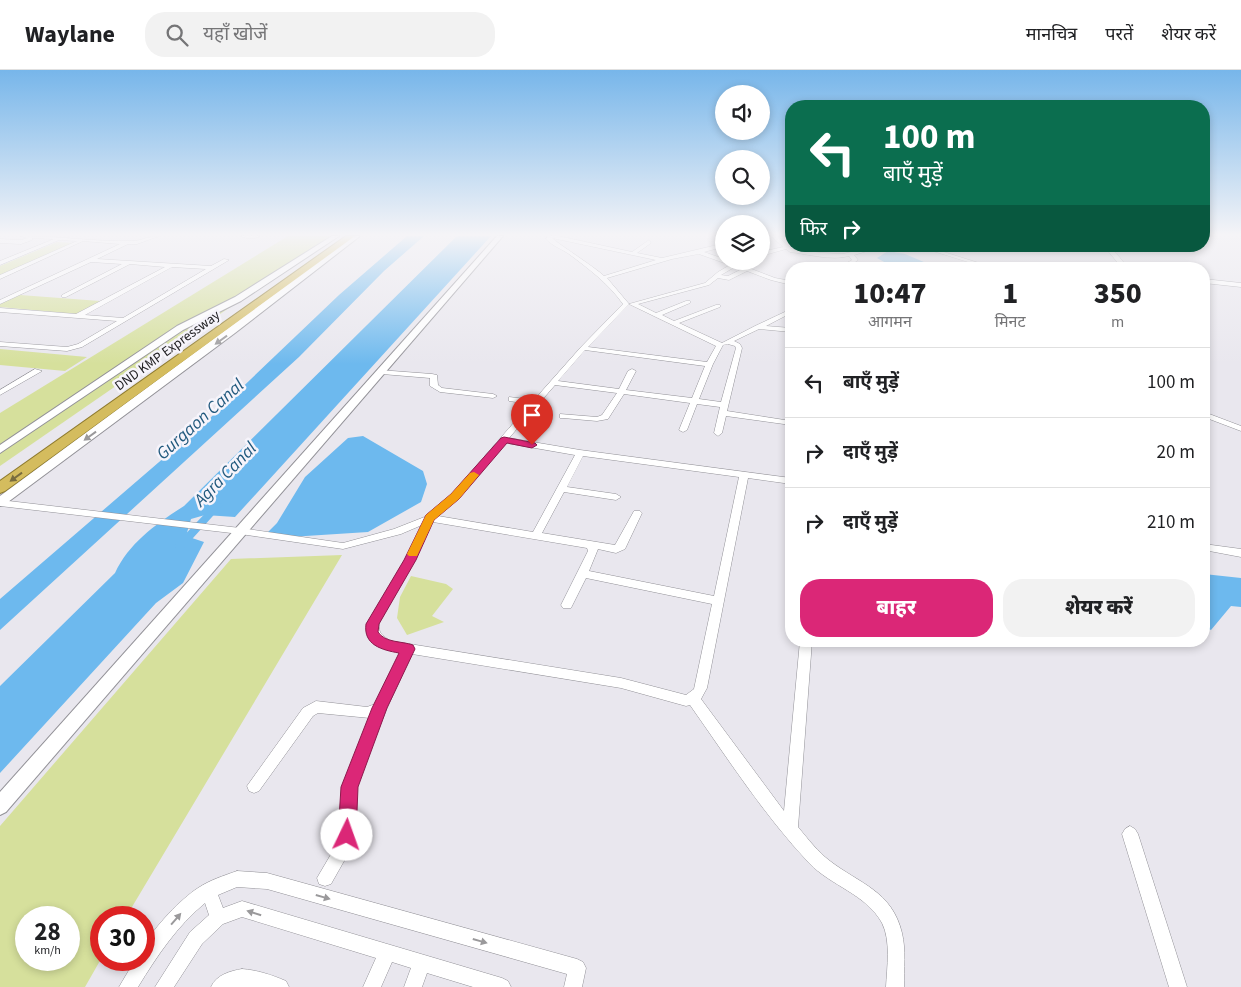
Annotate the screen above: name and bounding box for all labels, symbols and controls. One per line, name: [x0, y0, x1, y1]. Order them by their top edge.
search box: [145, 12, 495, 57]
text: Waylane: [25, 17, 115, 52]
icon: search: [163, 21, 191, 49]
text: यहाँ खोजें: [203, 21, 267, 48]
text: मानचित्र: [1026, 22, 1077, 47]
text: परतें: [1105, 22, 1133, 47]
text: शेयर करें: [1161, 22, 1216, 47]
map controls: [715, 85, 770, 270]
button: sound: [715, 85, 770, 140]
text: 100 m: [883, 112, 975, 162]
icon: left: [800, 120, 865, 185]
button: search: [715, 150, 770, 205]
text: बाएँ मुड़ें: [883, 158, 943, 190]
button: layers: [715, 215, 770, 270]
icon: right: [837, 215, 865, 243]
text: फिर: [800, 216, 827, 243]
text: 10:47: [853, 272, 927, 315]
text: 1: [1002, 272, 1018, 315]
text: 350: [1094, 272, 1142, 315]
street label: DND KMP Expressway: [111, 305, 225, 396]
text: आगमन: [868, 311, 912, 333]
text: मिनट: [995, 311, 1025, 333]
text: m: [1111, 311, 1124, 333]
one-way arrow: [214, 335, 228, 345]
icon: left: [800, 369, 828, 397]
text: बाएँ मुड़ें: [843, 369, 899, 396]
text: 100 m: [1147, 369, 1195, 396]
water label: Gurgaon Canal: [151, 373, 250, 466]
pin: [511, 394, 553, 445]
icon: arrive: [518, 401, 546, 429]
one-way arrow: [83, 431, 97, 441]
water label: Agra Canal: [188, 436, 263, 513]
icon: right: [800, 439, 828, 467]
text: दाएँ मुड़ें: [843, 439, 898, 466]
text: 20 m: [1157, 439, 1195, 466]
one-way arrow: [9, 472, 23, 482]
icon: right: [800, 509, 828, 537]
text: दाएँ मुड़ें: [843, 509, 898, 536]
text: 210 m: [1147, 509, 1195, 536]
button: बाहर: [800, 579, 993, 637]
button: शेयर करें: [1003, 579, 1195, 637]
position arrow: [320, 808, 372, 860]
one-way arrow: [316, 893, 331, 901]
speed limit sign: 30: [90, 906, 155, 971]
one-way arrow: [247, 908, 262, 916]
text: 28: [34, 914, 61, 950]
one-way arrow: [170, 914, 182, 926]
one-way arrow: [472, 937, 487, 945]
text: km/h: [34, 942, 61, 959]

